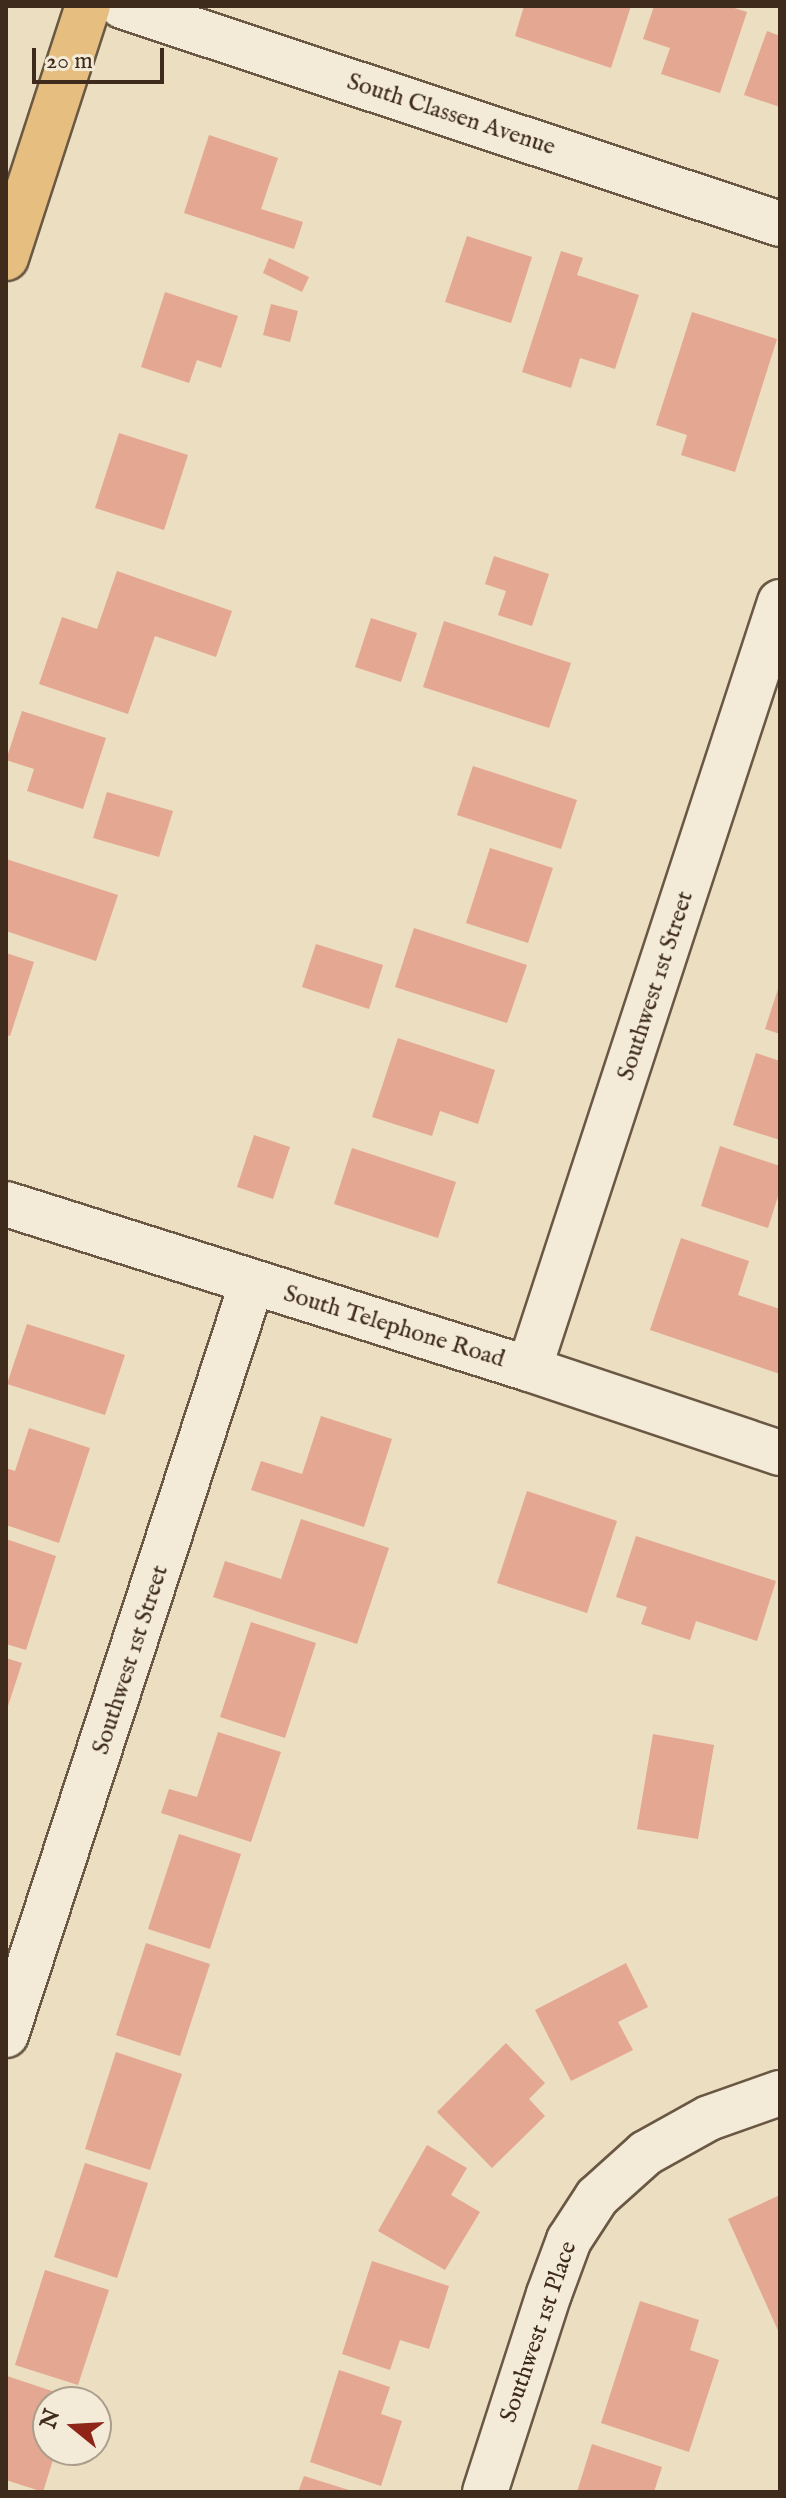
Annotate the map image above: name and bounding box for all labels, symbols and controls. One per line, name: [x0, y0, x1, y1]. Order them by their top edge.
scale bar: [36, 32, 168, 82]
text: 20 m: [46, 46, 93, 77]
street label: South Classen Avenue: [343, 68, 559, 162]
street label: Southwest 1st Street: [612, 888, 700, 1084]
street label: South Telephone Road: [280, 1280, 508, 1374]
street label: Southwest 1st Street: [87, 1562, 175, 1758]
street label: Southwest 1st Place: [494, 2238, 584, 2426]
north arrow: [32, 2386, 112, 2466]
text: N: [35, 2406, 67, 2433]

